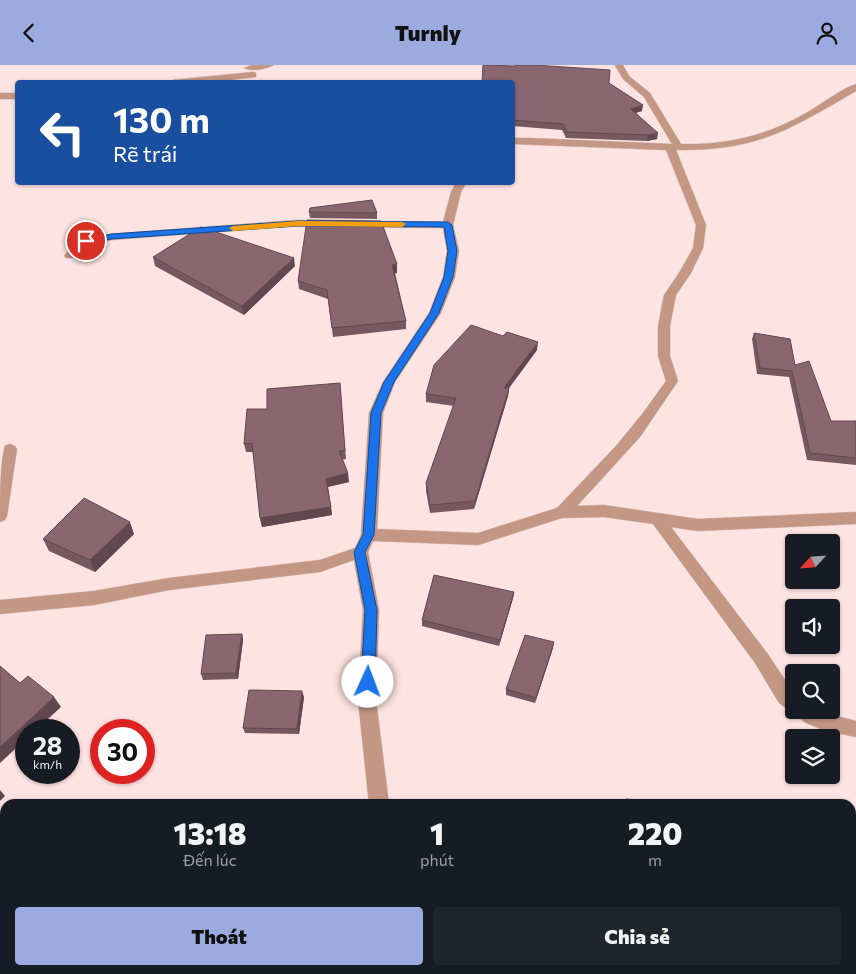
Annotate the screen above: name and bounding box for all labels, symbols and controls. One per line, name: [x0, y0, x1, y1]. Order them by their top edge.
icon: back: [15, 19, 43, 47]
text: Turnly: [395, 19, 461, 46]
icon: person: [813, 19, 841, 47]
text: 130 m: [113, 97, 210, 140]
icon: left: [30, 100, 95, 165]
text: Rẽ trái: [113, 140, 178, 167]
pin: [65, 220, 107, 262]
icon: arrive: [72, 227, 100, 255]
north arrow: [785, 534, 840, 589]
map controls: [785, 534, 840, 784]
button: sound: [785, 599, 840, 654]
position arrow: [341, 655, 393, 707]
button: search: [785, 664, 840, 719]
speed limit sign: 30: [90, 719, 155, 784]
button: layers: [785, 729, 840, 784]
text: 28: [33, 730, 62, 760]
text: km/h: [33, 757, 62, 771]
text: 13:18: [174, 814, 246, 851]
text: 1: [430, 814, 444, 851]
text: 220: [628, 814, 682, 851]
text: Đến lúc: [183, 850, 237, 869]
text: phút: [420, 850, 454, 869]
text: m: [648, 850, 662, 869]
button: Thoát: [15, 907, 423, 965]
button: Chia sẻ: [433, 907, 841, 965]

